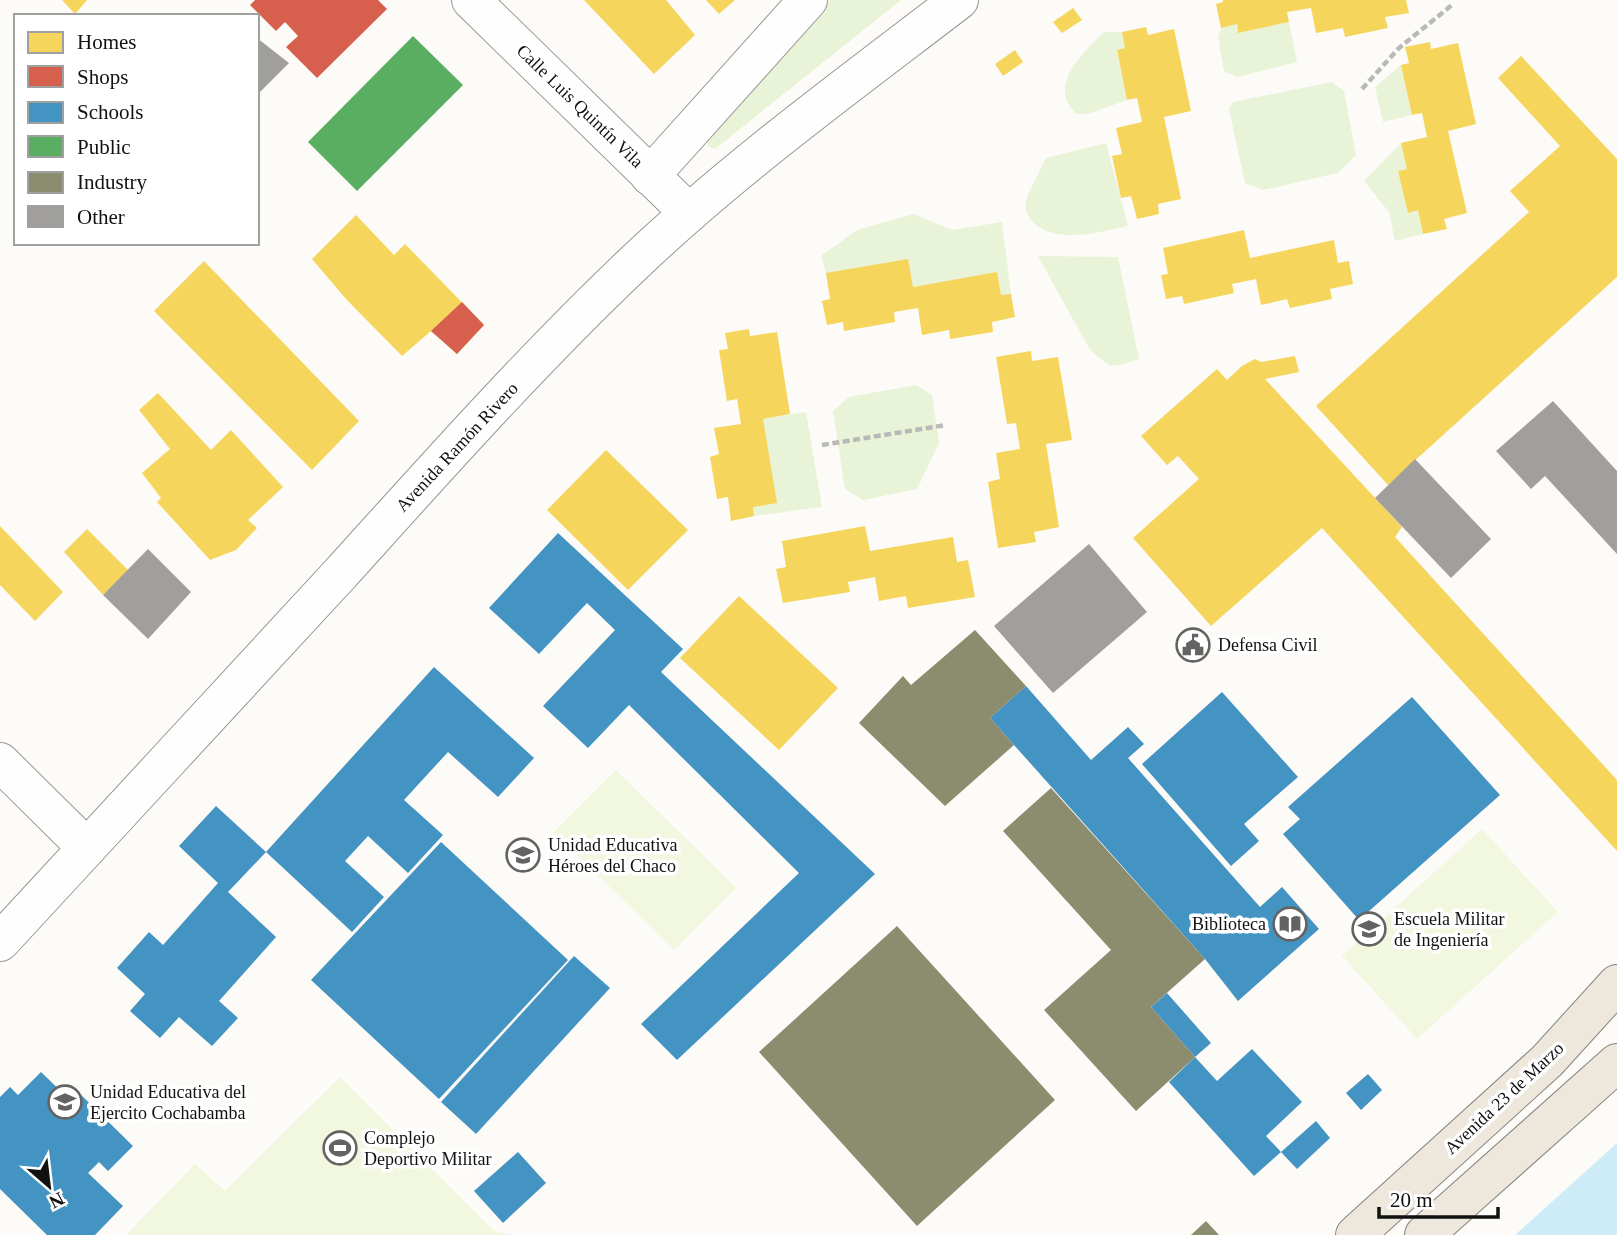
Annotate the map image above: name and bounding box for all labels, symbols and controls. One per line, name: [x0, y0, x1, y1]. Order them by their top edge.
legend: [14, 14, 259, 245]
text: Homes: [77, 30, 137, 54]
street label: Calle Luis Quintín Vila: [513, 40, 647, 172]
text: Shops: [77, 65, 128, 89]
text: Schools: [77, 100, 144, 124]
text: Public: [77, 135, 131, 159]
text: Industry: [77, 170, 147, 194]
text: Other: [77, 205, 125, 229]
street label: Avenida Ramón Rivero: [392, 378, 522, 516]
public building icon: Defensa Civil: [1174, 626, 1212, 664]
place label: Defensa Civil: [1218, 635, 1317, 655]
place label: Unidad Educativa Héroes del Chaco: [548, 835, 677, 876]
school or university icon: Unidad Educativa Héroes del Chaco: [504, 836, 542, 874]
library icon: Biblioteca: [1271, 905, 1309, 943]
place label: Escuela Militar de Ingeniería: [1394, 909, 1504, 950]
school or university icon: Escuela Militar de Ingeniería: [1350, 910, 1388, 948]
place label: Biblioteca: [1192, 914, 1266, 934]
street label: Avenida 23 de Marzo: [1440, 1038, 1568, 1158]
place label: Unidad Educativa del Ejercito Cochabamba: [90, 1082, 246, 1123]
school or university icon: Unidad Educativa del Ejercito Cochabamba: [46, 1083, 84, 1121]
place label: Complejo Deportivo Militar: [364, 1128, 491, 1169]
sports icon: Complejo Deportivo Militar: [321, 1129, 359, 1167]
north arrow: [14, 1151, 84, 1221]
scale bar: [1379, 1176, 1498, 1220]
text: N: [46, 1188, 68, 1213]
text: 20 m: [1390, 1188, 1433, 1212]

